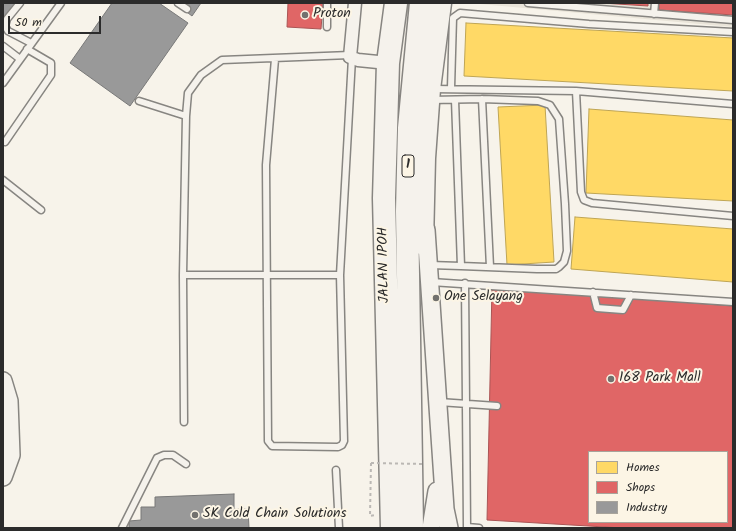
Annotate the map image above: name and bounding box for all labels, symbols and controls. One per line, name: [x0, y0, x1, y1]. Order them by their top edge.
place label: Proton: [313, 7, 351, 23]
scale bar: [10, 8, 103, 34]
marker: Proton: [300, 10, 310, 20]
text: 50 m: [15, 13, 42, 32]
road number: 1: [402, 155, 414, 177]
street label: JALAN IPOH: [376, 227, 394, 303]
place label: One Selayang: [444, 290, 523, 306]
marker: One Selayang: [431, 293, 441, 303]
place label: 168 Park Mall: [619, 371, 701, 387]
marker: 168 Park Mall: [606, 374, 616, 384]
legend: [588, 451, 728, 523]
text: Homes: [626, 458, 660, 477]
text: Shops: [626, 478, 655, 497]
text: Industry: [626, 498, 667, 517]
place label: SK Cold Chain Solutions: [203, 507, 346, 523]
marker: SK Cold Chain Solutions: [190, 510, 200, 520]

